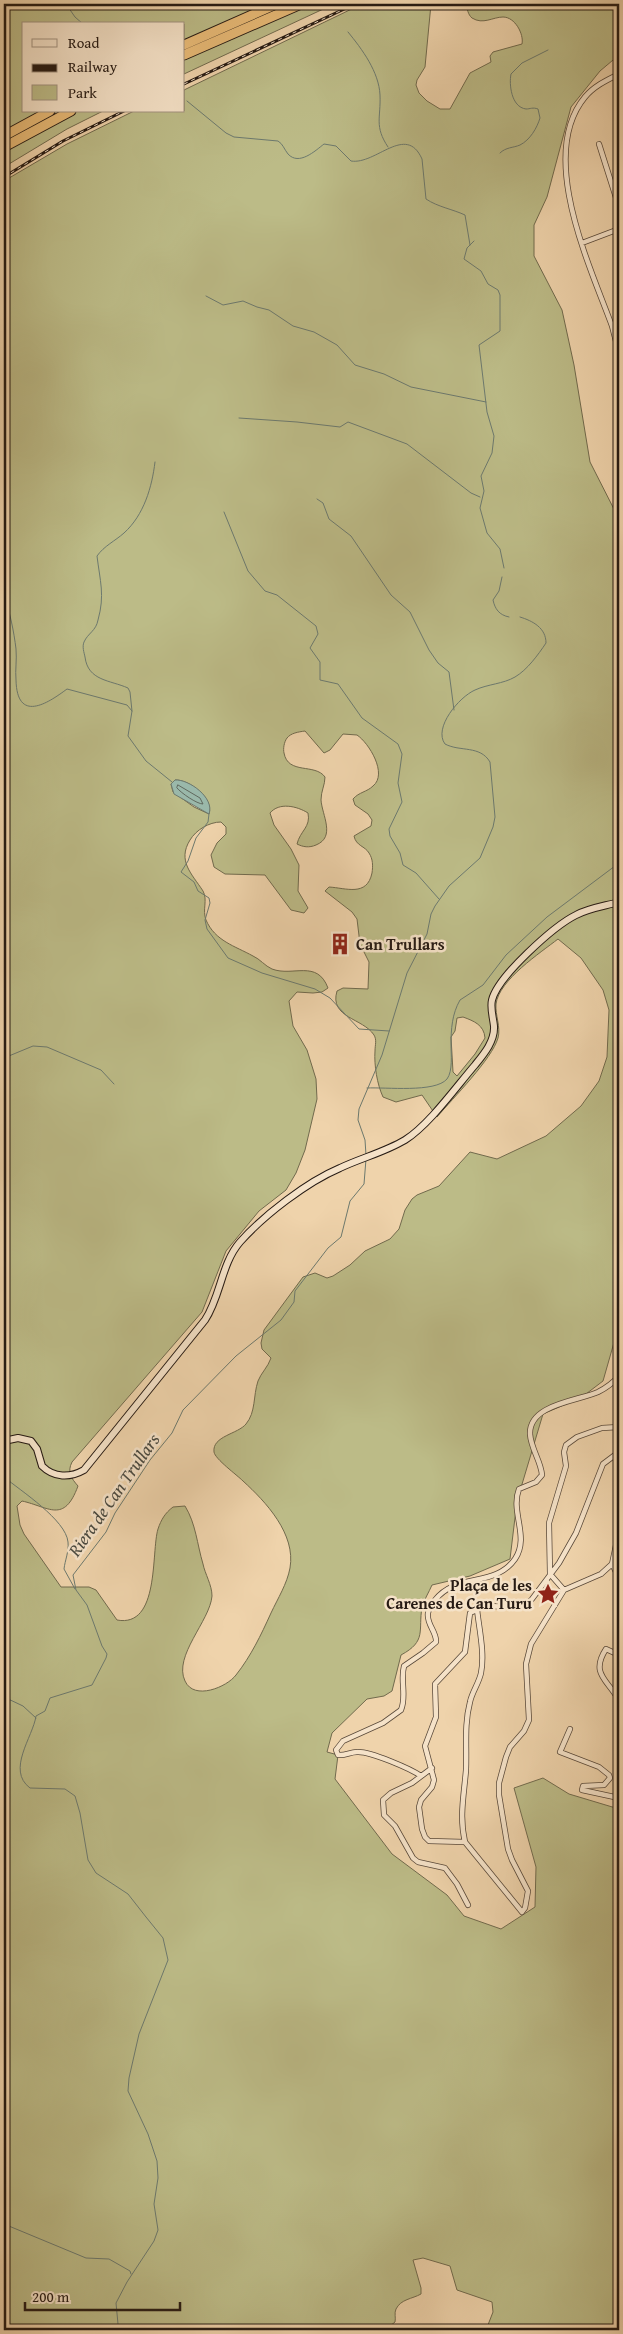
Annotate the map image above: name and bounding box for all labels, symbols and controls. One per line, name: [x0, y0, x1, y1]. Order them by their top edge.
legend: [22, 22, 185, 112]
text: Road: [68, 32, 99, 53]
text: Railway: [68, 56, 118, 77]
text: Park: [68, 82, 97, 103]
building icon: Can Trullars: [327, 931, 353, 957]
place label: Can Trullars: [356, 932, 445, 956]
water label: Riera de Can Trullars: [60, 1427, 166, 1563]
place label: Plaça de les Carenes de Can Turu: [386, 1573, 533, 1615]
place icon: Plaça de les Carenes de Can Turu: [535, 1581, 561, 1607]
scale bar: [25, 2279, 180, 2311]
text: 200 m: [32, 2286, 70, 2307]

